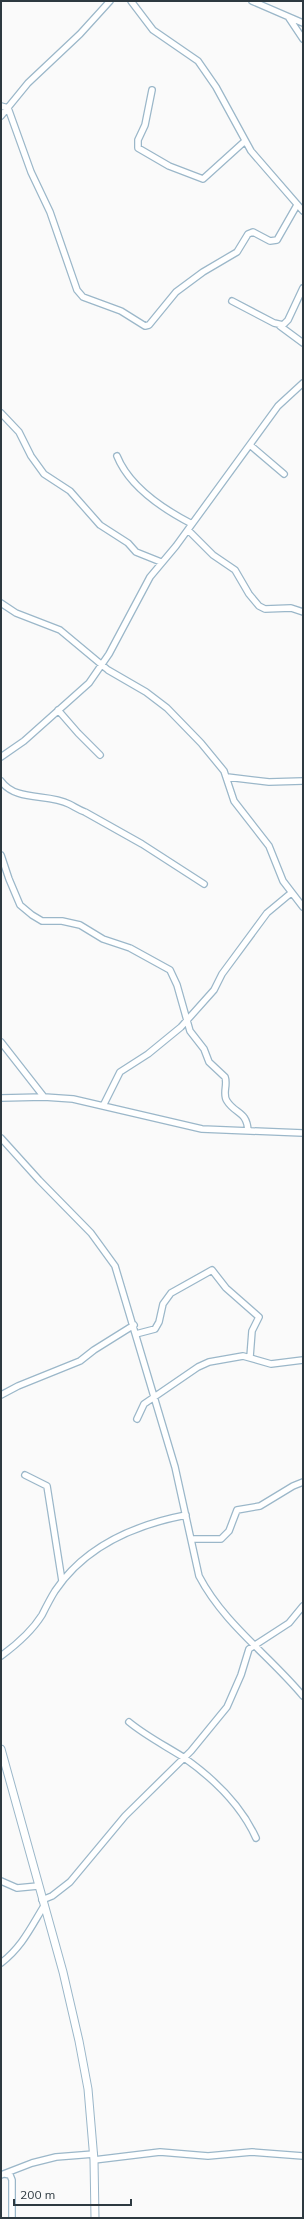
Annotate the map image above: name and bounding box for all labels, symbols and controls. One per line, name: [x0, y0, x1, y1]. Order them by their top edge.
scale bar: [14, 2181, 131, 2207]
text: 200 m: [20, 2187, 55, 2202]

